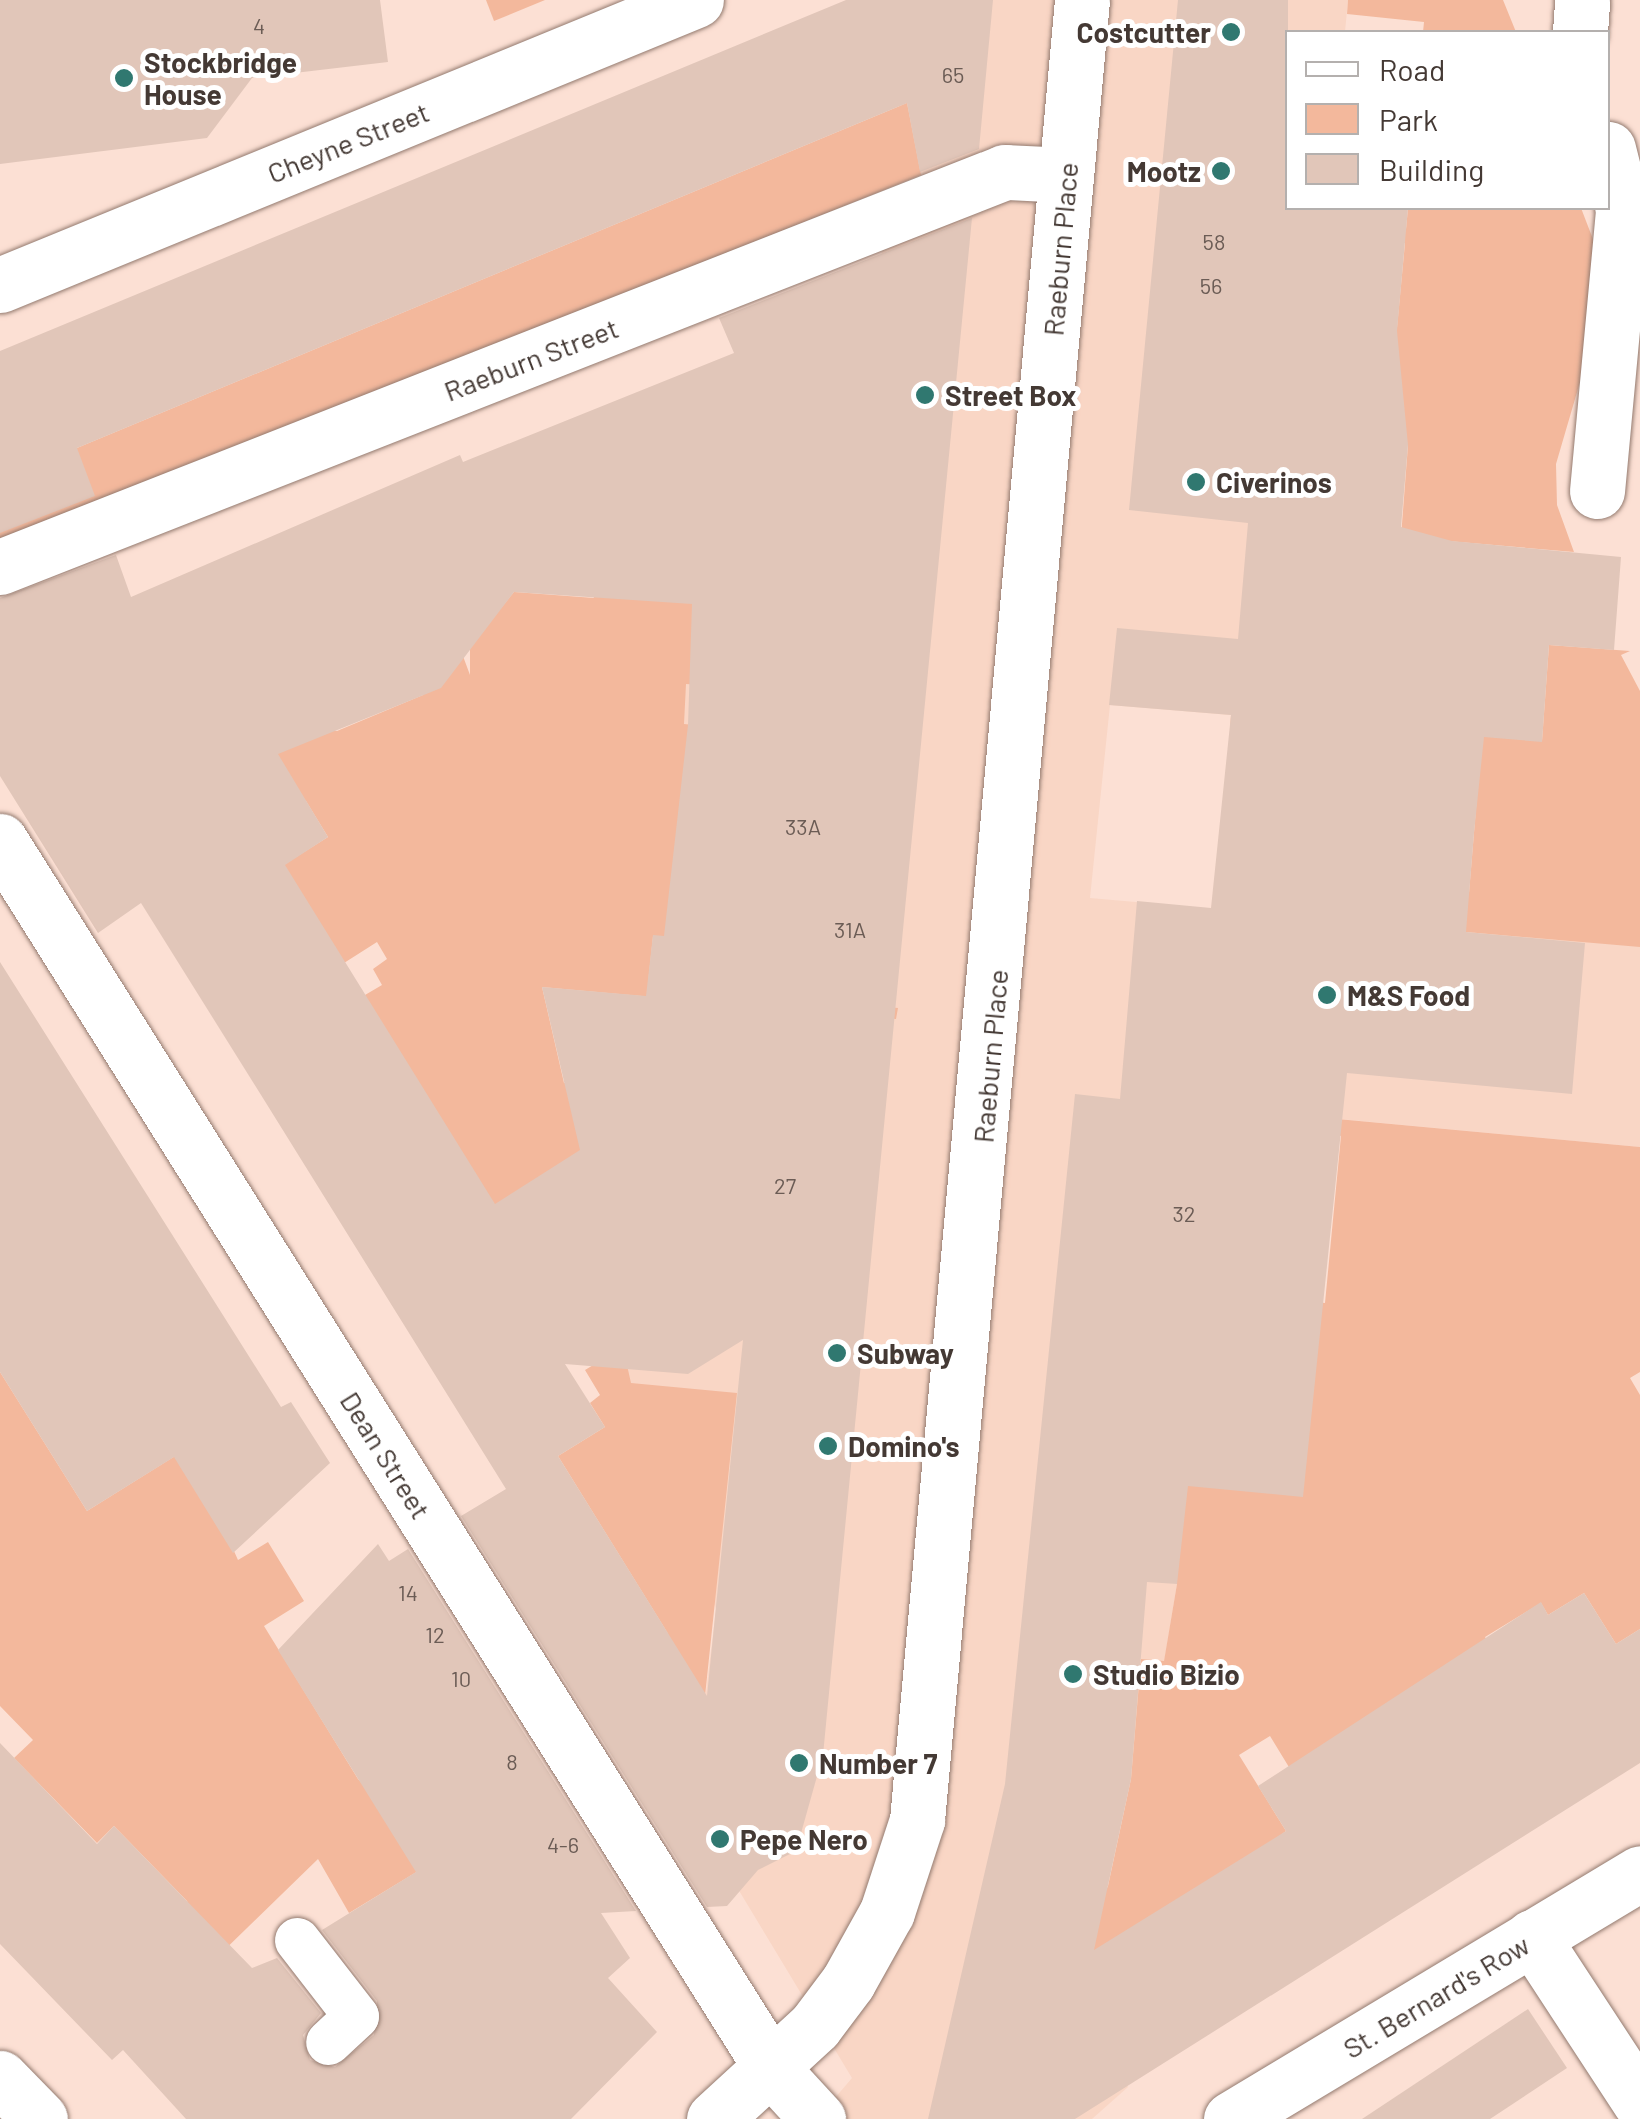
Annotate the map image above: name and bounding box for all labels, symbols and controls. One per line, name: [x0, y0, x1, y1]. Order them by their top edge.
house number: 4: [253, 13, 265, 39]
place label: Costcutter: [1077, 15, 1211, 49]
marker: Costcutter: [1220, 21, 1242, 43]
legend: [1285, 30, 1610, 210]
place label: Stockbridge House: [144, 45, 297, 111]
text: Road: [1379, 51, 1445, 87]
house number: 65: [942, 62, 964, 88]
marker: Stockbridge House: [113, 67, 135, 89]
street label: Cheyne Street: [262, 94, 434, 190]
text: Park: [1379, 101, 1438, 137]
text: Building: [1379, 151, 1484, 187]
place label: Mootz: [1127, 154, 1201, 188]
marker: Mootz: [1210, 160, 1232, 182]
street label: Raeburn Place: [1036, 161, 1084, 337]
house number: 58: [1203, 229, 1225, 255]
house number: 56: [1200, 273, 1222, 299]
street label: Raeburn Street: [439, 310, 623, 408]
place label: Street Box: [945, 378, 1076, 412]
marker: Street Box: [914, 384, 936, 406]
place label: Civerinos: [1216, 465, 1332, 499]
marker: Civerinos: [1185, 471, 1207, 493]
house number: 33A: [785, 814, 821, 840]
house number: 31A: [834, 917, 866, 943]
street label: Raeburn Place: [966, 968, 1014, 1144]
place label: M&S Food: [1347, 978, 1470, 1012]
marker: M&S Food: [1316, 984, 1338, 1006]
house number: 27: [774, 1173, 796, 1199]
house number: 32: [1172, 1201, 1196, 1227]
place label: Subway: [857, 1336, 954, 1370]
marker: Subway: [826, 1342, 848, 1364]
street label: Dean Street: [334, 1385, 438, 1525]
place label: Domino's: [848, 1429, 960, 1463]
marker: Domino's: [817, 1435, 839, 1457]
house number: 14: [398, 1580, 418, 1606]
house number: 12: [425, 1622, 445, 1648]
place label: Studio Bizio: [1093, 1657, 1240, 1691]
marker: Studio Bizio: [1062, 1663, 1084, 1685]
house number: 10: [451, 1666, 471, 1692]
place label: Number 7: [819, 1746, 937, 1780]
house number: 8: [506, 1749, 518, 1775]
marker: Number 7: [788, 1752, 810, 1774]
place label: Pepe Nero: [740, 1822, 868, 1856]
marker: Pepe Nero: [709, 1828, 731, 1850]
house number: 4-6: [547, 1832, 579, 1858]
street label: St. Bernard's Row: [1337, 1927, 1535, 2065]

